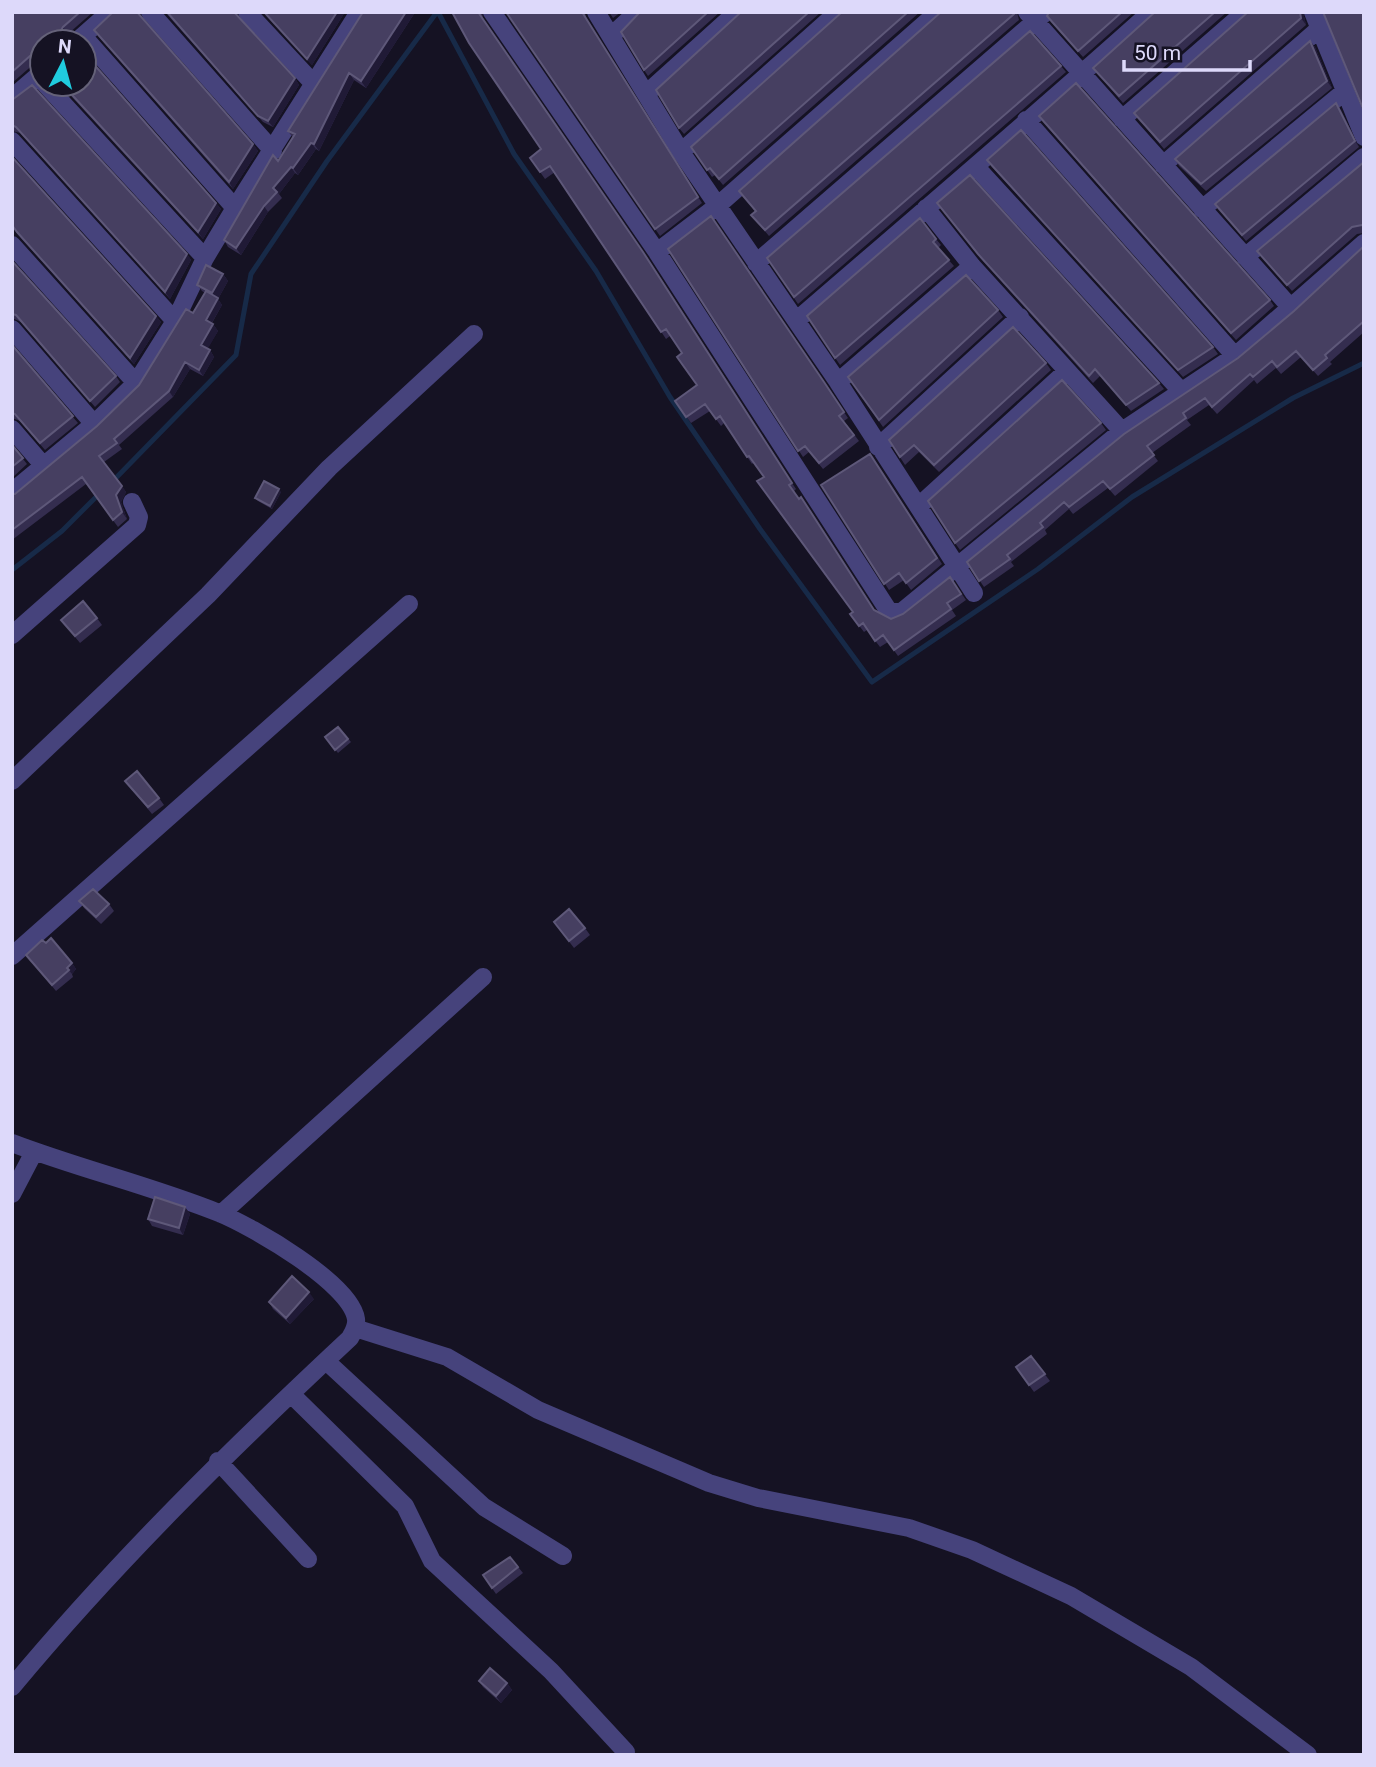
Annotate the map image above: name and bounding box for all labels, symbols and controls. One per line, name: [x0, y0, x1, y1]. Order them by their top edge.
north arrow: [28, 28, 98, 98]
scale bar: [1124, 28, 1250, 72]
text: N: [57, 34, 73, 59]
text: 50 m: [1134, 41, 1181, 65]

